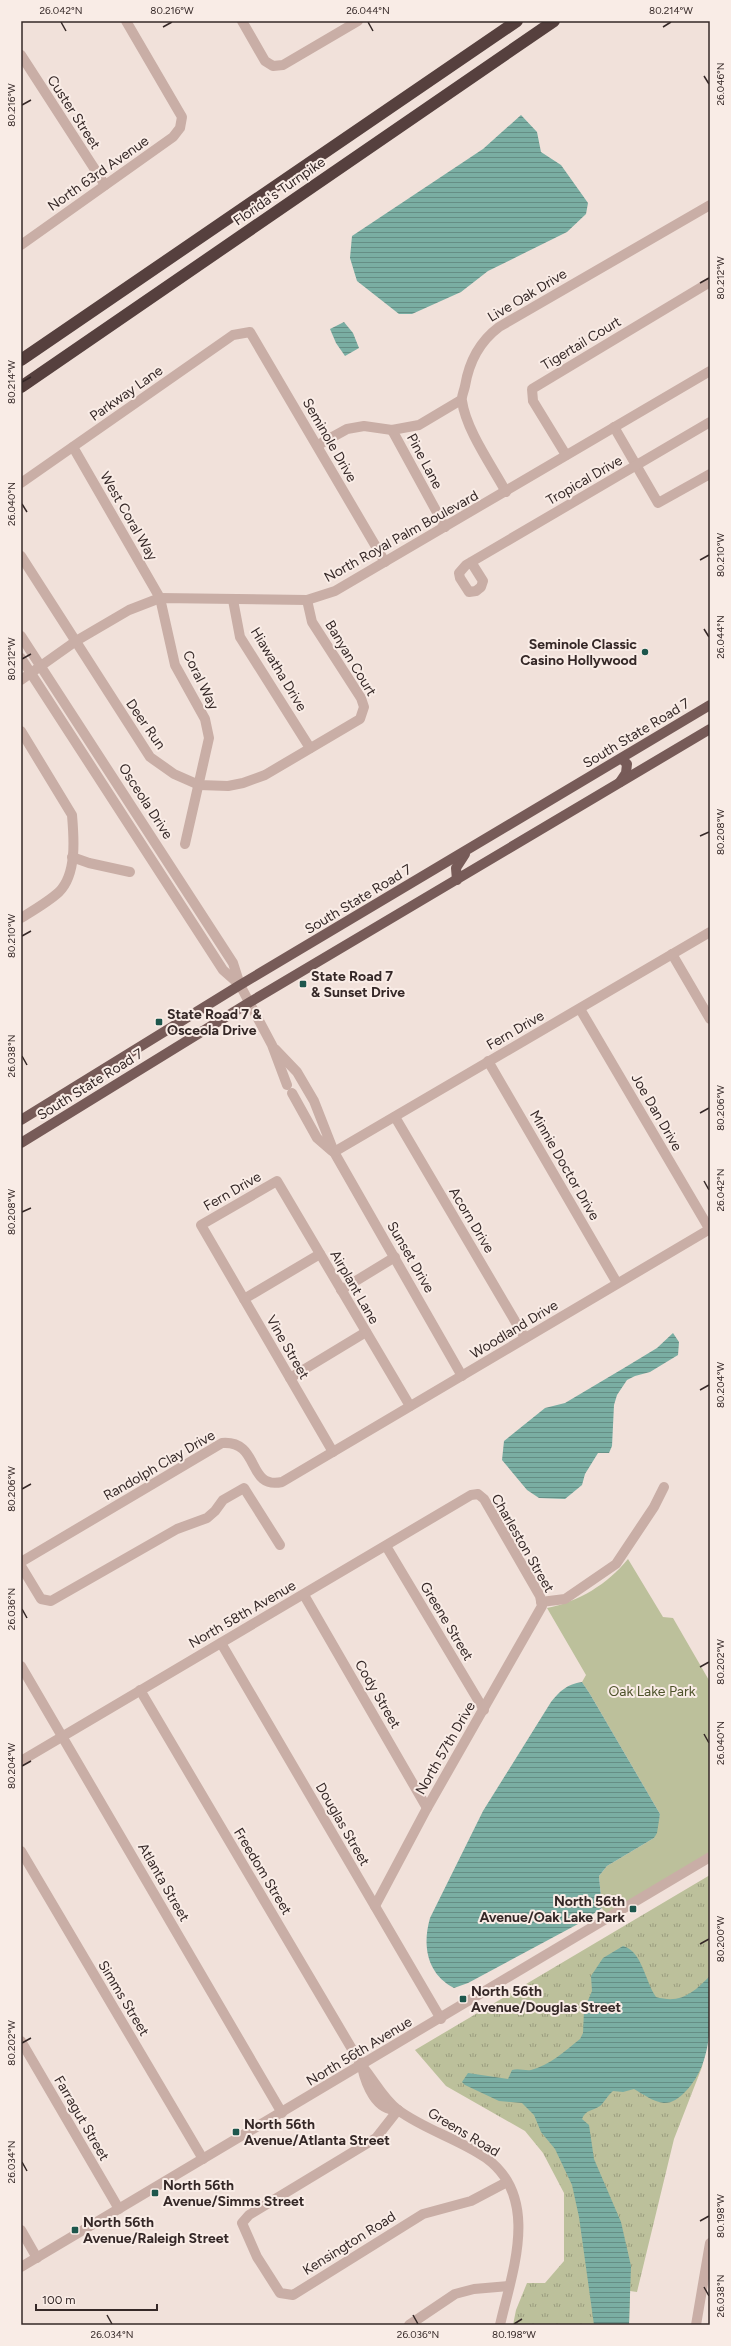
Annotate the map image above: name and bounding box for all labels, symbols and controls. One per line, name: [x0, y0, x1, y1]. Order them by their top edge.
text: 26.042°N: [40, 4, 82, 17]
text: 80.216°W: [150, 4, 194, 17]
text: 26.044°N: [346, 4, 390, 17]
text: 80.214°W: [649, 4, 693, 17]
text: 26.046°N: [714, 62, 727, 106]
street label: Custer Street: [43, 72, 104, 152]
text: 80.216°W: [5, 83, 18, 127]
street label: North 63rd Avenue: [44, 132, 152, 215]
street label: Florida's Turnpike: [230, 153, 329, 229]
text: 80.212°W: [714, 256, 727, 300]
street label: Live Oak Drive: [485, 265, 570, 326]
street label: Tigertail Court: [538, 313, 624, 374]
text: 80.214°W: [5, 360, 18, 404]
street label: Parkway Lane: [87, 362, 166, 425]
street label: Seminole Drive: [299, 395, 361, 485]
street label: Pine Lane: [403, 431, 446, 492]
street label: Tropical Drive: [543, 452, 626, 509]
street label: West Coral Way: [96, 469, 161, 564]
text: 26.040°N: [5, 482, 18, 526]
street label: North Royal Palm Boulevard: [321, 487, 481, 586]
text: 80.210°W: [714, 533, 727, 577]
text: 26.044°N: [714, 615, 727, 659]
street label: Banyan Court: [321, 617, 380, 699]
street label: Hiawatha Drive: [247, 624, 310, 715]
place label: Seminole Classic Casino Hollywood: [520, 636, 637, 669]
text: 80.212°W: [5, 637, 18, 681]
marker: Seminole Classic Casino Hollywood: [640, 647, 650, 657]
street label: Coral Way: [179, 648, 222, 713]
street label: South State Road 7: [580, 695, 693, 772]
street label: Deer Run: [122, 696, 169, 753]
street label: Osceola Drive: [115, 760, 177, 843]
text: 80.208°W: [714, 809, 727, 855]
street label: South State Road 7: [302, 861, 415, 938]
text: 80.210°W: [5, 914, 18, 958]
place label: State Road 7 & Sunset Drive: [311, 968, 405, 1001]
marker: State Road 7 & Sunset Drive: [298, 979, 308, 989]
place label: State Road 7 & Osceola Drive: [167, 1006, 262, 1039]
street label: Fern Drive: [483, 1007, 547, 1054]
marker: State Road 7 & Osceola Drive: [154, 1017, 164, 1027]
text: 26.038°N: [5, 1035, 18, 1077]
street label: South State Road 7: [34, 1045, 147, 1124]
street label: Joe Dan Drive: [627, 1070, 686, 1154]
text: 80.206°W: [714, 1085, 727, 1131]
street label: Minnie Doctor Drive: [526, 1107, 603, 1224]
street label: Fern Drive: [200, 1168, 264, 1215]
text: 26.042°N: [714, 1169, 727, 1211]
street label: Acorn Drive: [445, 1184, 498, 1256]
text: 80.208°W: [5, 1189, 18, 1235]
street label: Sunset Drive: [383, 1219, 438, 1296]
street label: Airplant Lane: [327, 1247, 383, 1327]
street label: Woodland Drive: [467, 1296, 562, 1362]
street label: Vine Street: [262, 1312, 313, 1382]
text: 80.204°W: [714, 1362, 727, 1408]
street label: Randolph Clay Drive: [100, 1426, 218, 1504]
text: 80.206°W: [5, 1466, 18, 1512]
street label: Charleston Street: [487, 1491, 558, 1596]
street label: North 58th Avenue: [186, 1577, 299, 1652]
street label: Greene Street: [416, 1579, 477, 1664]
text: 26.036°N: [5, 1588, 18, 1630]
text: 80.202°W: [714, 1639, 727, 1685]
street label: Cody Street: [351, 1657, 404, 1732]
park label: Oak Lake Park: [608, 1683, 696, 1700]
street label: North 57th Drive: [412, 1698, 479, 1798]
text: 26.040°N: [714, 1721, 727, 1765]
text: 80.204°W: [5, 1743, 18, 1789]
street label: Douglas Street: [312, 1780, 373, 1869]
street label: Freedom Street: [230, 1825, 295, 1918]
street label: Atlanta Street: [134, 1840, 193, 1925]
place label: North 56th Avenue/Oak Lake Park: [479, 1893, 625, 1926]
marker: North 56th Avenue/Oak Lake Park: [628, 1904, 638, 1914]
text: 80.200°W: [714, 1915, 727, 1962]
street label: Simms Street: [94, 1958, 153, 2039]
place label: North 56th Avenue/Douglas Street: [471, 1983, 621, 2016]
marker: North 56th Avenue/Douglas Street: [458, 1994, 468, 2004]
street label: North 56th Avenue: [303, 2013, 415, 2090]
text: 80.202°W: [5, 2020, 18, 2066]
street label: Farragut Street: [50, 2073, 113, 2164]
street label: Greens Road: [425, 2104, 503, 2160]
place label: North 56th Avenue/Atlanta Street: [244, 2116, 390, 2149]
marker: North 56th Avenue/Atlanta Street: [231, 2127, 241, 2137]
text: 26.034°N: [5, 2141, 18, 2183]
place label: North 56th Avenue/Simms Street: [163, 2177, 305, 2210]
marker: North 56th Avenue/Simms Street: [150, 2188, 160, 2198]
text: 80.198°W: [714, 2194, 727, 2238]
street label: Kensington Road: [300, 2208, 399, 2279]
place label: North 56th Avenue/Raleigh Street: [83, 2214, 229, 2247]
marker: North 56th Avenue/Raleigh Street: [70, 2225, 80, 2235]
text: 26.038°N: [714, 2275, 727, 2317]
scale bar: [36, 2286, 157, 2312]
text: 100 m: [42, 2293, 76, 2307]
text: 26.034°N: [91, 2328, 133, 2341]
text: 26.036°N: [397, 2328, 439, 2341]
text: 80.198°W: [492, 2328, 536, 2341]

